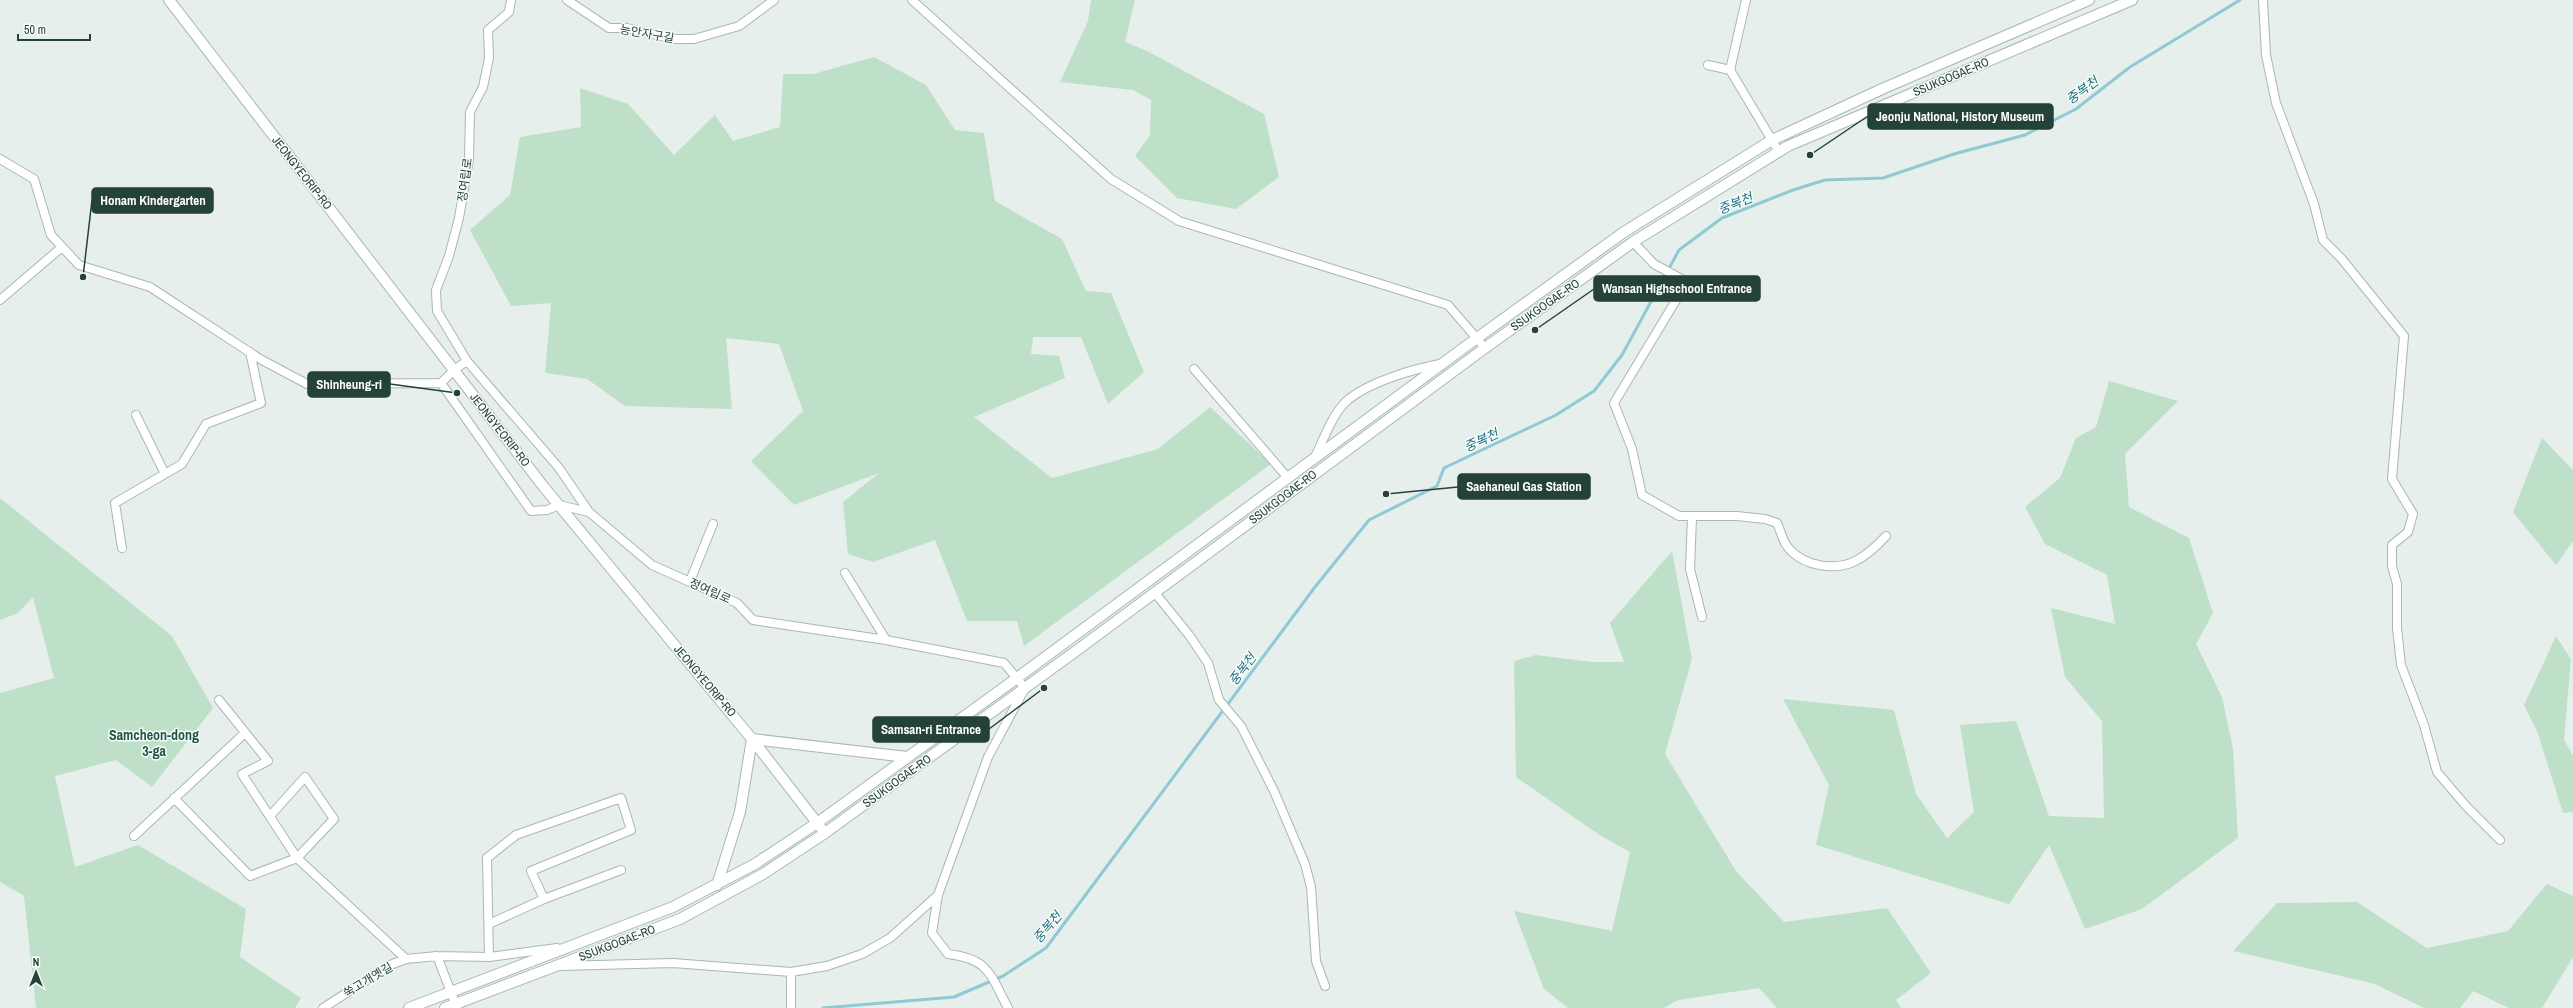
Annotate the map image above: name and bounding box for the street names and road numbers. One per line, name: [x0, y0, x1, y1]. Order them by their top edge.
street label: 능안자구길: [618, 21, 676, 47]
street label: SSUKGOGAE-RO: [1911, 54, 1992, 100]
street label: JEONGYEORIP-RO: [268, 133, 336, 213]
street label: 정여립로: [454, 157, 476, 203]
street label: SSUKGOGAE-RO: [1507, 275, 1583, 335]
street label: JEONGYEORIP-RO: [466, 390, 534, 470]
street label: SSUKGOGAE-RO: [1246, 466, 1320, 528]
street label: 정여립로: [687, 575, 733, 607]
street label: JEONGYEORIP-RO: [670, 642, 740, 721]
street label: SSUKGOGAE-RO: [860, 751, 935, 811]
street label: SSUKGOGAE-RO: [576, 921, 658, 965]
street label: 쑥고개옛길: [340, 959, 396, 1001]

